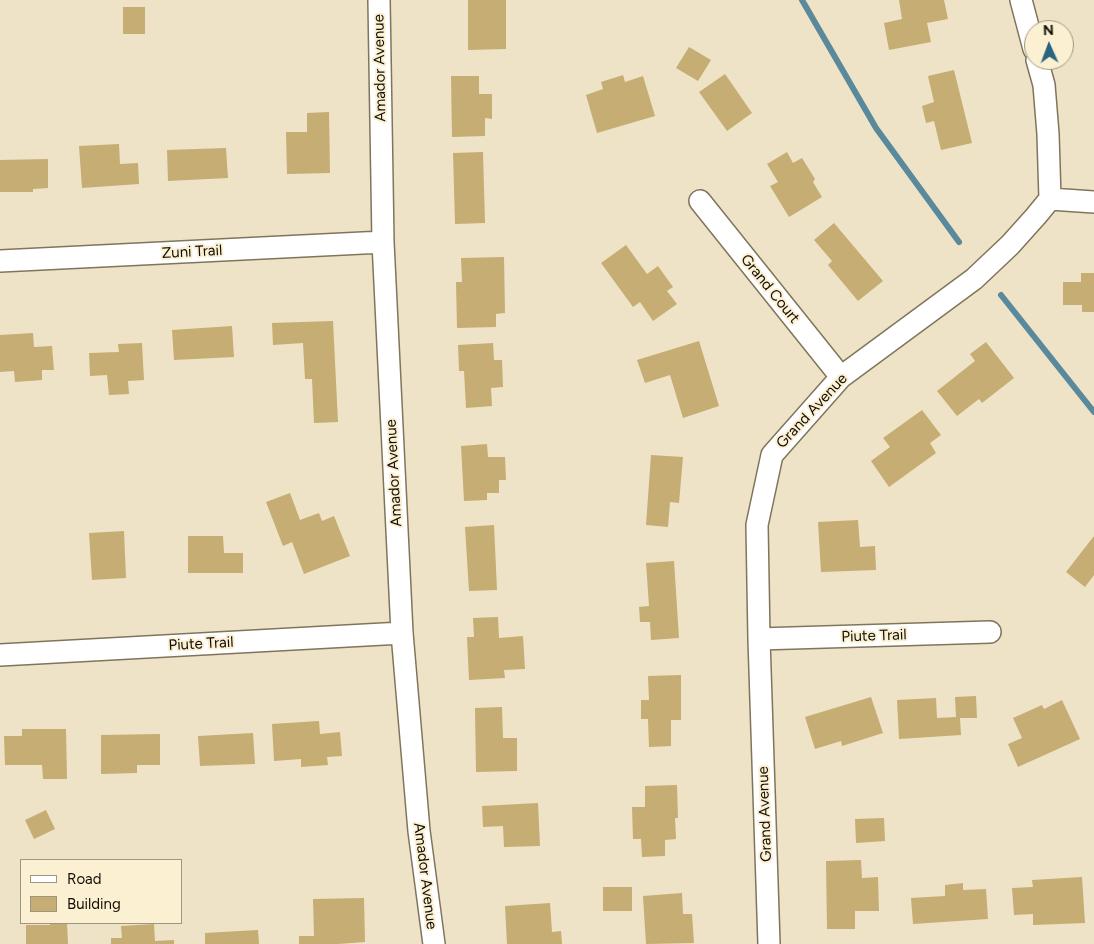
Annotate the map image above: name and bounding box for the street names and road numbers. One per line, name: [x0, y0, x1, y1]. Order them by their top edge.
street label: Amador Avenue: [370, 14, 390, 122]
street label: Zuni Trail: [161, 241, 223, 263]
street label: Grand Court: [737, 251, 803, 327]
street label: Grand Avenue: [773, 370, 851, 452]
street label: Amador Avenue: [382, 419, 406, 527]
street label: Piute Trail: [841, 626, 907, 646]
street label: Piute Trail: [168, 633, 234, 655]
street label: Grand Avenue: [754, 766, 776, 862]
street label: Amador Avenue: [410, 822, 440, 930]

